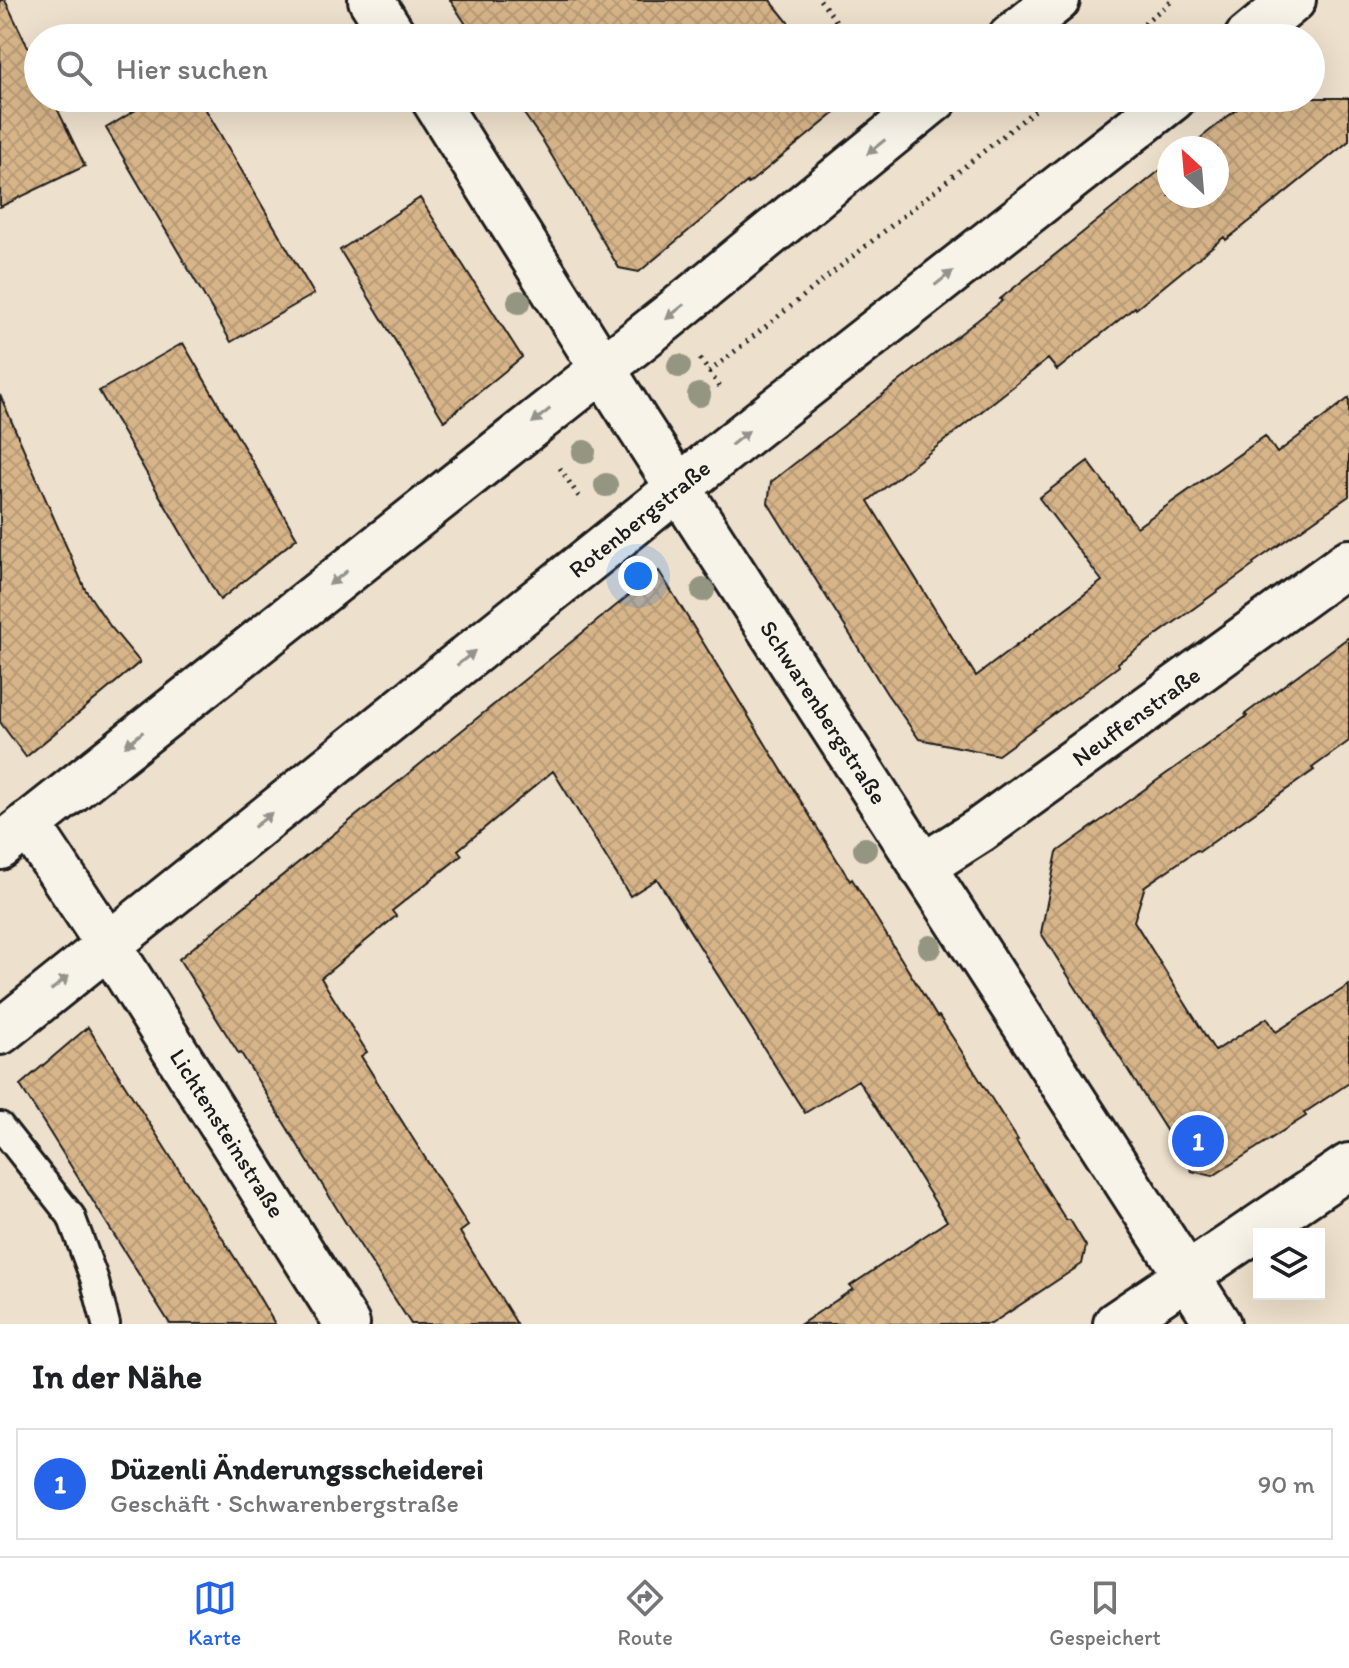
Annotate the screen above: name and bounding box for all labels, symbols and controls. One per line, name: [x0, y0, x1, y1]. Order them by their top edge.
search box: [24, 24, 1325, 112]
icon: search: [52, 46, 96, 90]
text: Hier suchen: [116, 50, 268, 87]
north arrow: [1157, 136, 1229, 208]
one-way arrow: [866, 138, 886, 155]
one-way arrow: [934, 270, 954, 287]
one-way arrow: [665, 303, 685, 319]
one-way arrow: [531, 407, 551, 424]
one-way arrow: [730, 431, 750, 447]
street label: Rotenbergstraße: [563, 453, 716, 584]
your location: [618, 556, 658, 596]
one-way arrow: [328, 569, 348, 585]
street label: Schwarenbergstraße: [754, 615, 894, 810]
one-way arrow: [456, 650, 476, 667]
street label: Neuffenstraße: [1066, 660, 1206, 772]
one-way arrow: [124, 731, 144, 747]
one-way arrow: [253, 812, 273, 829]
one-way arrow: [50, 975, 70, 992]
street label: Lichtensteinstraße: [164, 1043, 292, 1223]
pin: 1: [1172, 1111, 1224, 1171]
map controls: [1253, 1228, 1325, 1300]
button: layers: [1253, 1228, 1325, 1300]
text: In der Nähe: [32, 1356, 202, 1397]
text: Düzenli Änderungsscheiderei: [110, 1450, 484, 1487]
text: 1: [54, 1468, 66, 1500]
text: 90 m: [1258, 1468, 1315, 1500]
text: Geschäft · Schwarenbergstraße: [110, 1487, 459, 1519]
tab: Karte: [188, 1576, 241, 1651]
tab: Route: [618, 1576, 673, 1651]
tab: Gespeichert: [1049, 1576, 1161, 1651]

